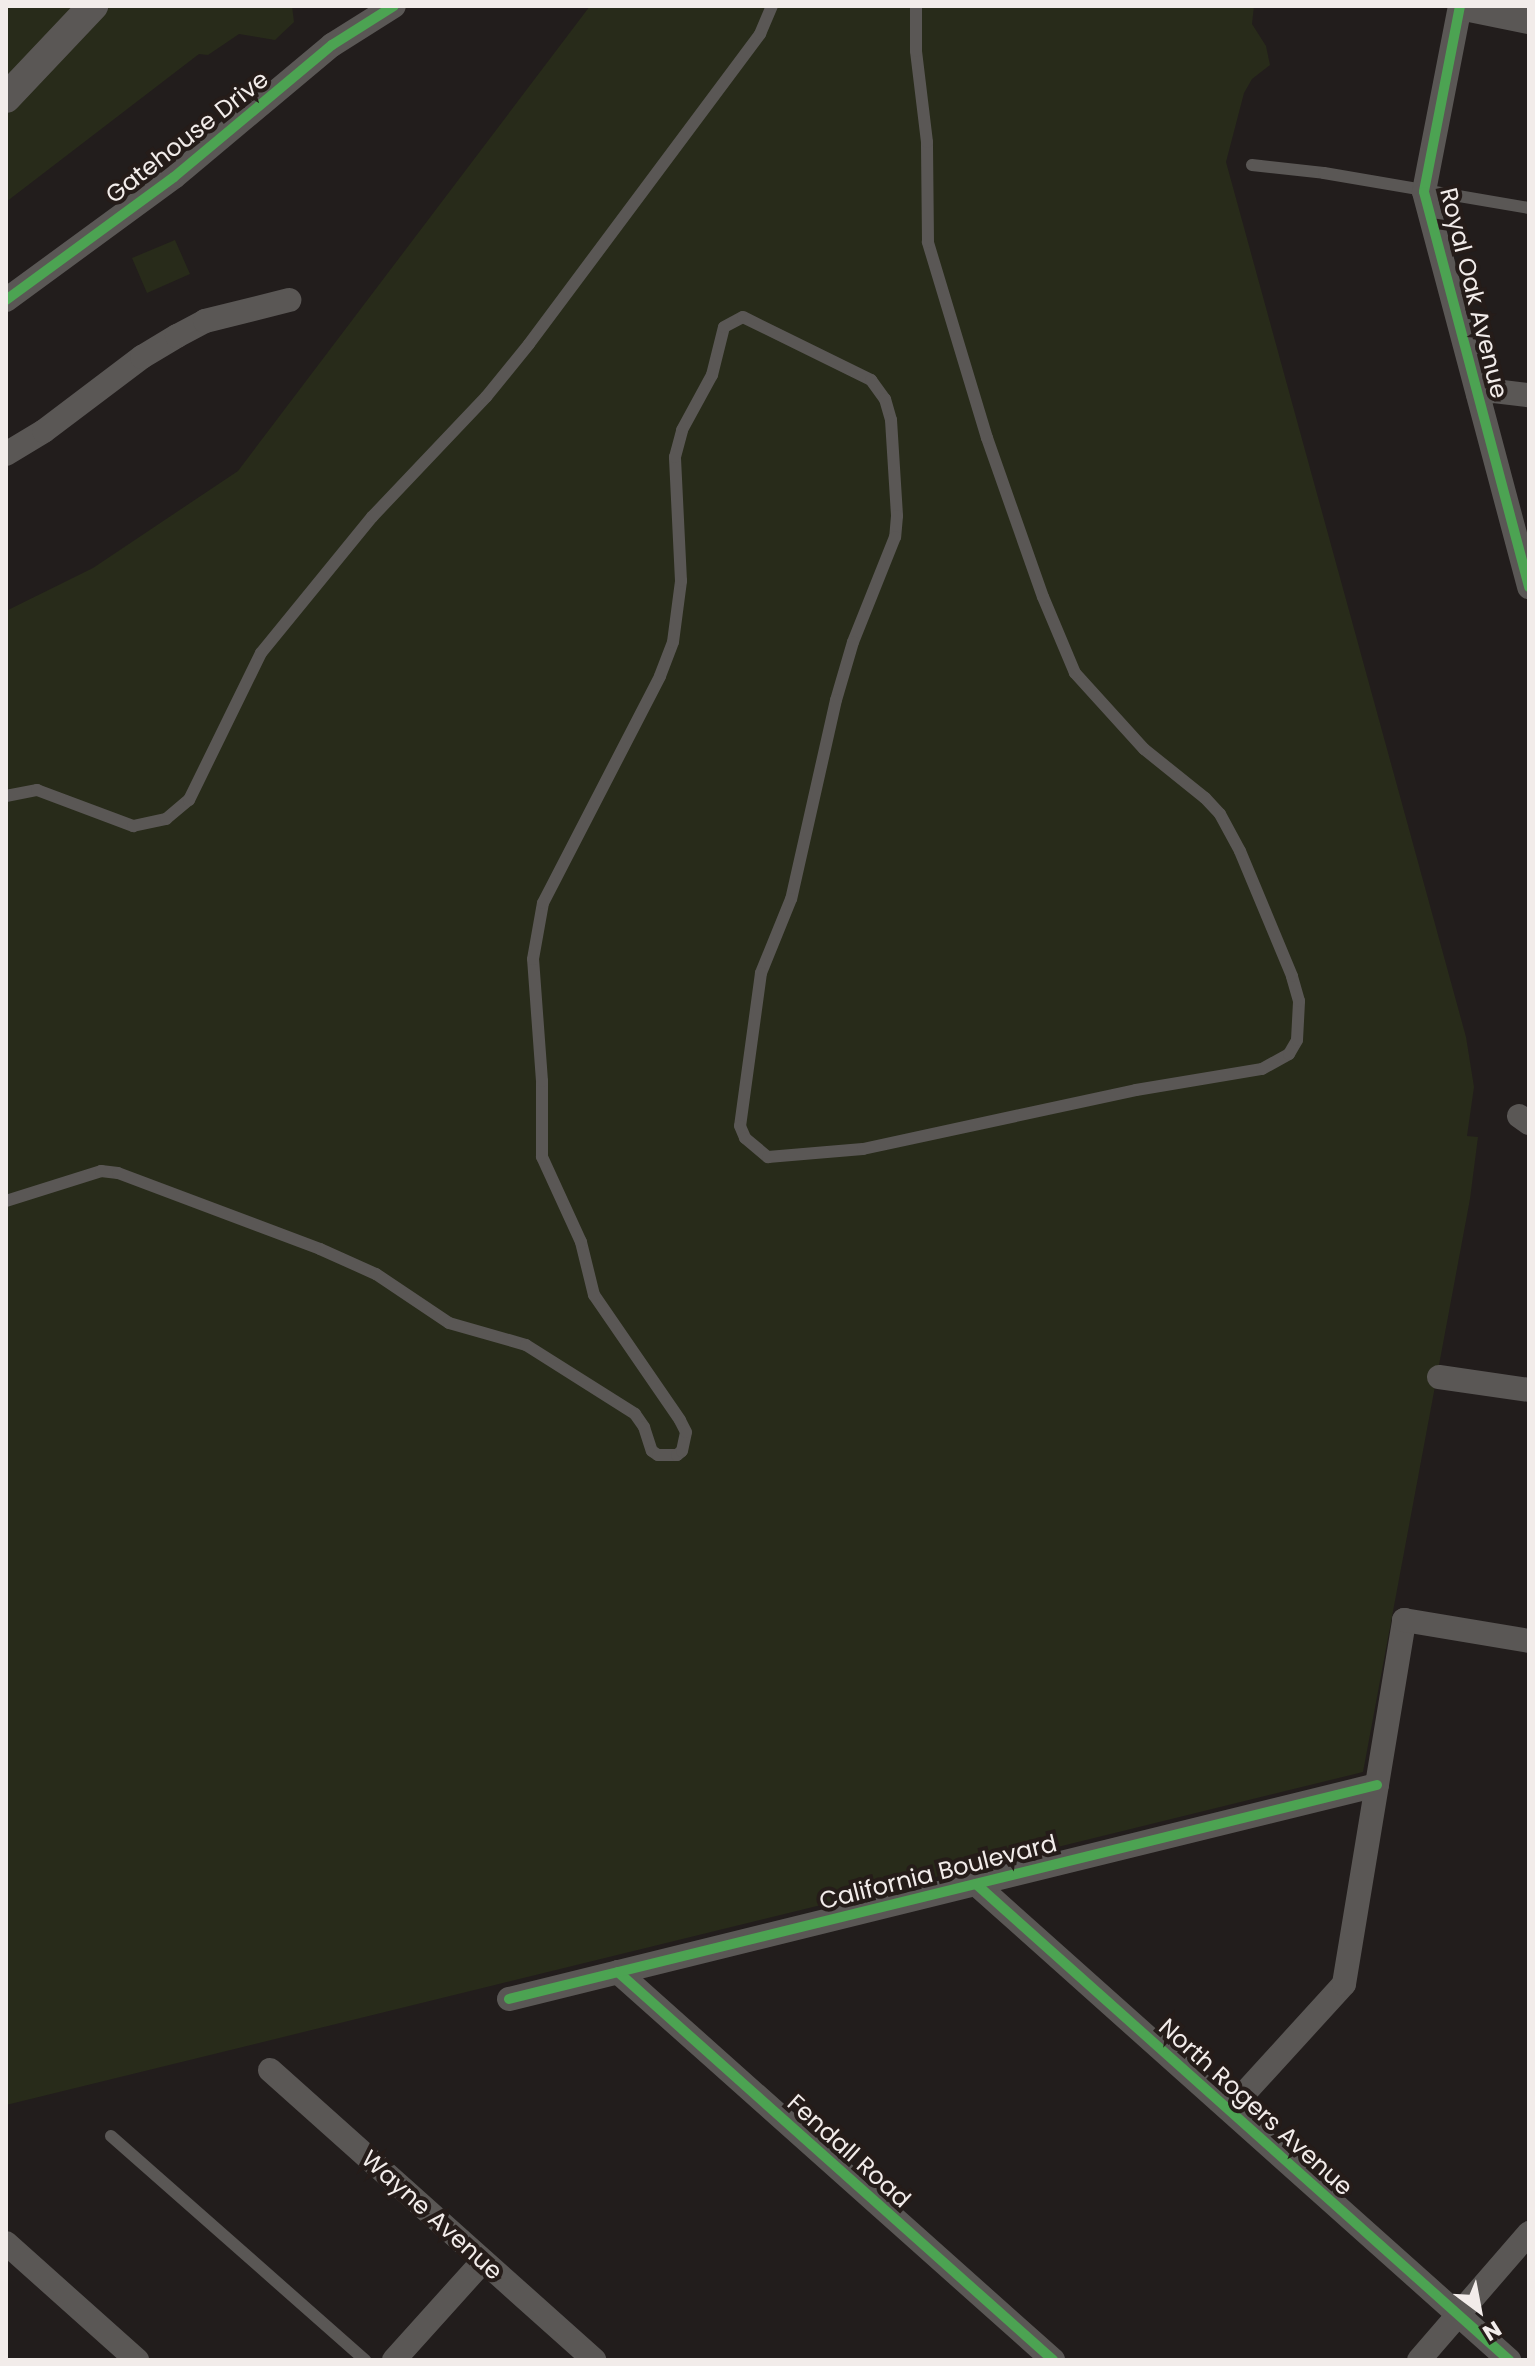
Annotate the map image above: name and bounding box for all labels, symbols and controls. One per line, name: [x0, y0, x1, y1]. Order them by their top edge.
street label: Gatehouse Drive: [100, 65, 274, 209]
street label: Royal Oak Avenue: [1434, 185, 1514, 401]
street label: California Boulevard: [816, 1829, 1060, 1915]
street label: North Rogers Avenue: [1153, 2012, 1359, 2202]
street label: Fendall Road: [782, 2088, 916, 2214]
street label: Wayne Avenue: [356, 2144, 508, 2286]
north arrow: [1439, 2270, 1519, 2350]
text: N: [1477, 2313, 1507, 2348]

